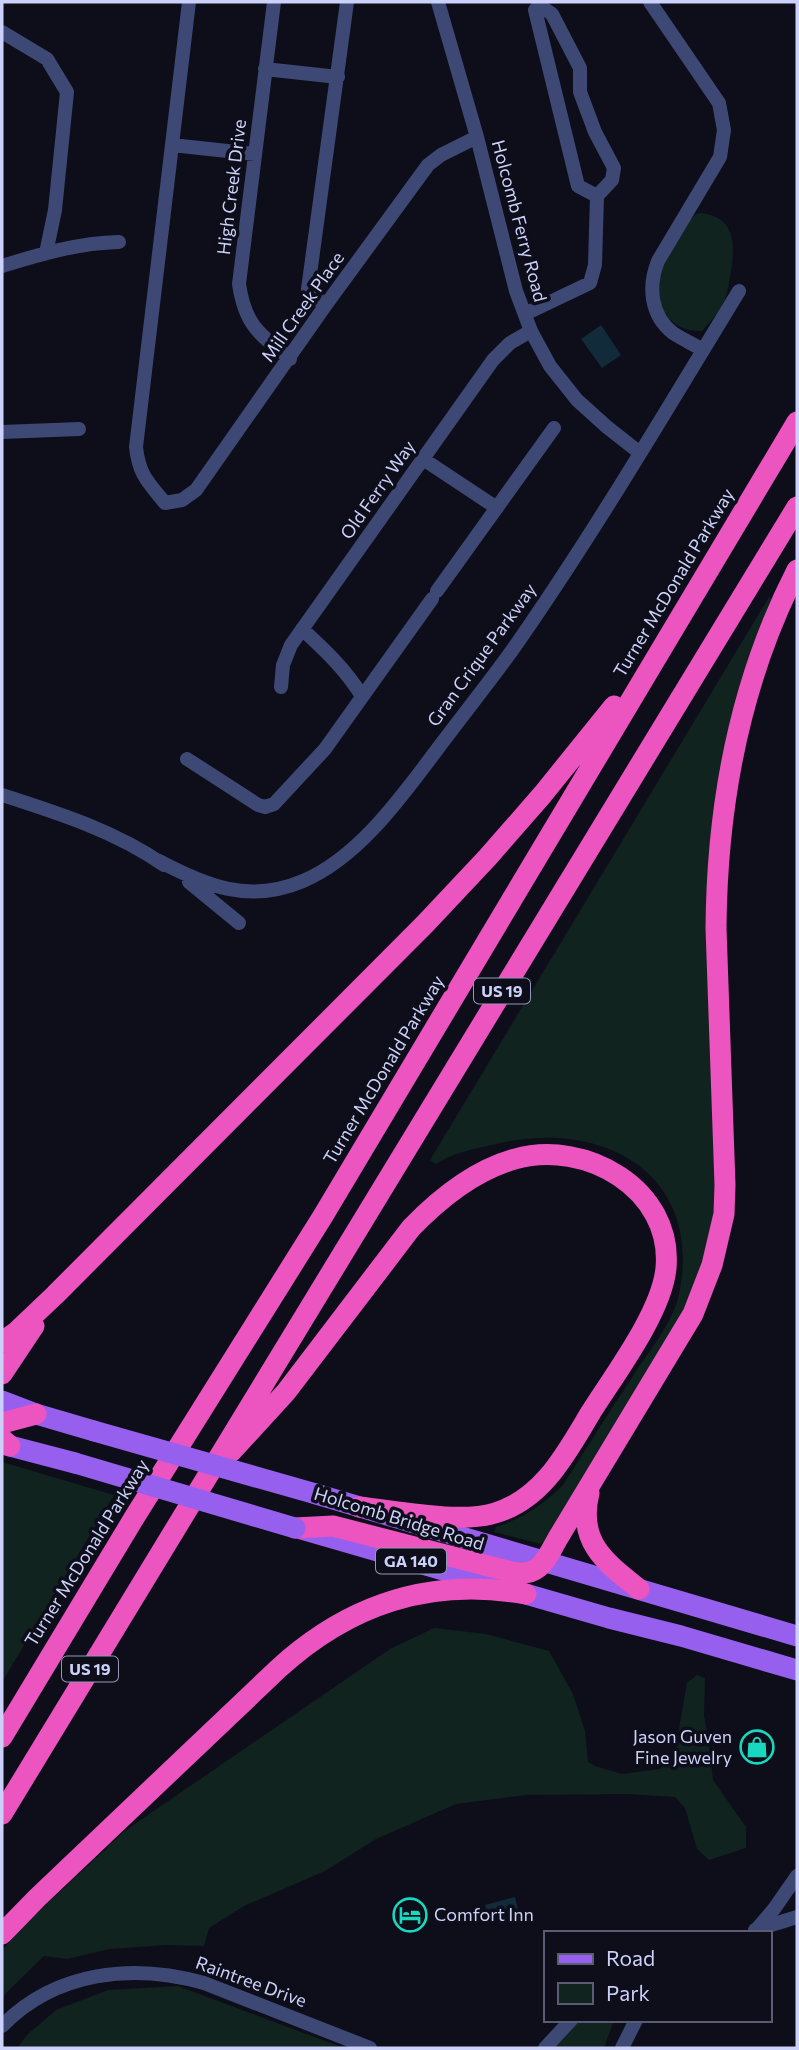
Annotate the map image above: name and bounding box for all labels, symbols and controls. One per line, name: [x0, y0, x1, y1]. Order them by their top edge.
street label: High Creek Drive: [212, 118, 250, 256]
street label: Holcomb Ferry Road: [488, 137, 552, 304]
street label: Mill Creek Place: [256, 247, 348, 366]
street label: Old Ferry Way: [335, 436, 419, 543]
street label: Turner McDonald Parkway: [608, 484, 738, 681]
street label: Gran Crique Parkway: [422, 579, 540, 730]
street label: Turner McDonald Parkway: [318, 971, 448, 1168]
road number: US 19: [474, 979, 530, 1004]
street label: Turner McDonald Parkway: [19, 1455, 153, 1650]
street label: Holcomb Bridge Road: [312, 1482, 487, 1554]
road number: GA 140: [376, 1548, 446, 1574]
road number: US 19: [62, 1656, 118, 1681]
place label: Jason Guven Fine Jewelry: [633, 1725, 732, 1768]
shop icon: Jason Guven Fine Jewelry: [738, 1728, 776, 1766]
hotel icon: Comfort Inn: [391, 1896, 429, 1934]
place label: Comfort Inn: [434, 1903, 534, 1925]
legend: [544, 1931, 771, 2022]
text: Road: [606, 1945, 655, 1970]
street label: Raintree Drive: [193, 1951, 310, 2011]
text: Park: [606, 1980, 650, 2005]

